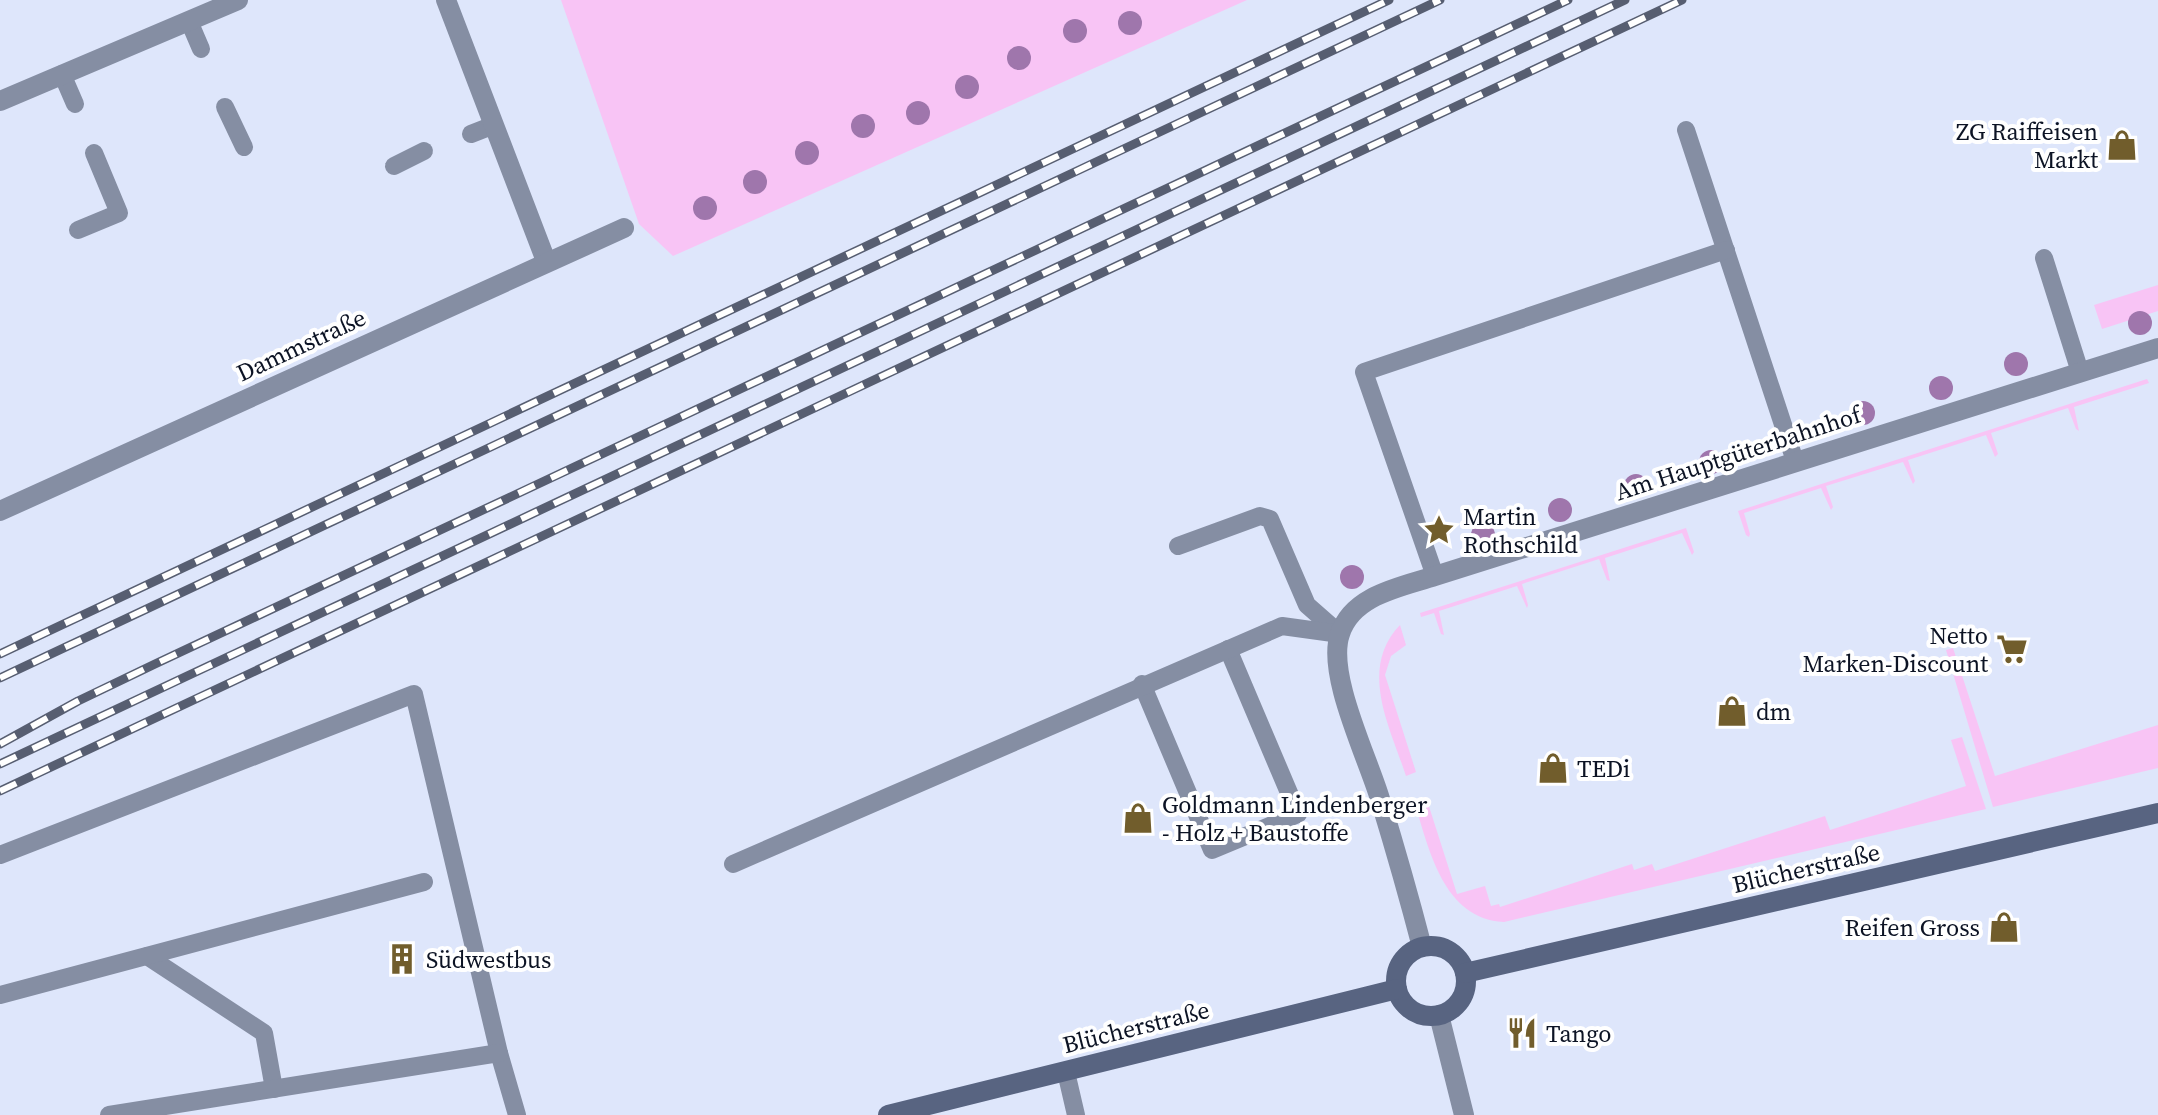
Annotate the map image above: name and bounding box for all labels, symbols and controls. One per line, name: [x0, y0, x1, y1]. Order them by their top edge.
place label: ZG Raiffeisen Markt: [1956, 115, 2098, 176]
shop icon: ZG Raiffeisen Markt: [2105, 128, 2139, 162]
street label: Dammstraße: [231, 301, 371, 389]
street label: Am Hauptgüterbahnhof: [1611, 397, 1867, 508]
place label: Martin Rothschild: [1463, 500, 1578, 561]
place icon: Martin Rothschild: [1422, 513, 1456, 547]
place label: Netto Marken-Discount: [1802, 619, 1988, 680]
supermarket icon: Netto Marken-Discount: [1995, 632, 2029, 666]
shop icon: dm: [1715, 694, 1749, 728]
place label: dm: [1756, 695, 1791, 728]
shop icon: TEDi: [1536, 751, 1570, 785]
place label: TEDi: [1577, 752, 1630, 785]
place label: Goldmann Lindenberger - Holz + Baustoffe: [1162, 788, 1427, 849]
shop icon: Goldmann Lindenberger - Holz + Baustoffe: [1121, 801, 1155, 835]
street label: Blücherstraße: [1729, 835, 1883, 901]
shop icon: Reifen Gross: [1987, 910, 2021, 944]
place label: Reifen Gross: [1844, 911, 1980, 944]
building icon: Südwestbus: [385, 942, 419, 976]
place label: Südwestbus: [426, 943, 552, 976]
street label: Blücherstraße: [1059, 993, 1213, 1061]
restaurant icon: Tango: [1505, 1016, 1539, 1050]
place label: Tango: [1546, 1017, 1612, 1050]

